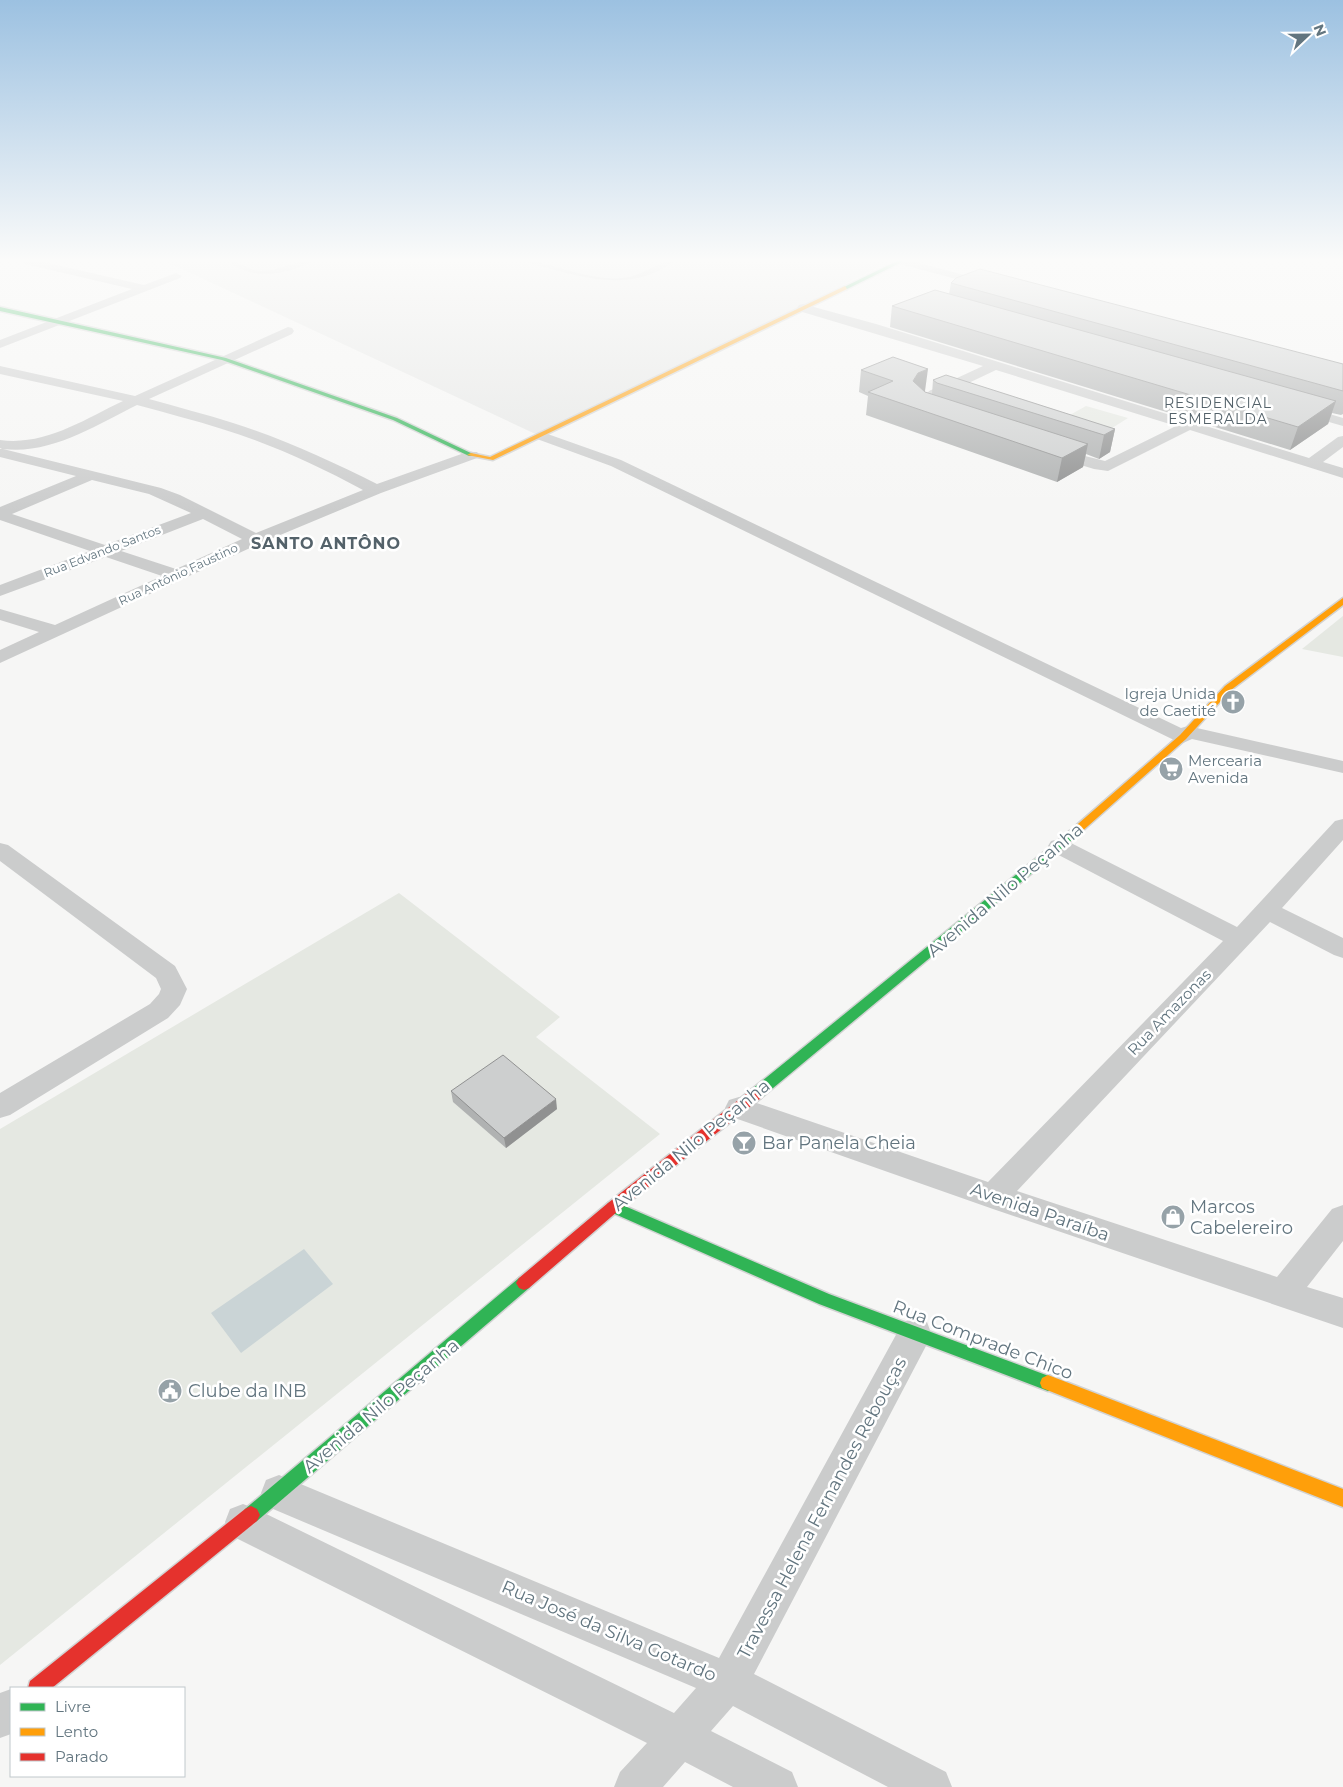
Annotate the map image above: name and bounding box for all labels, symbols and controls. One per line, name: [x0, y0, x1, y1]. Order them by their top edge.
north arrow: [1283, 10, 1333, 60]
text: N: [1310, 22, 1331, 39]
district label: RESIDENCIAL ESMERALDA: [1164, 394, 1272, 428]
street label: Rua Edvando Santos: [41, 522, 163, 580]
district label: SANTO ANTÔNO: [251, 534, 401, 553]
street label: Rua Antônio Faustino: [116, 540, 240, 608]
place label: Igreja Unida de Caetité: [1124, 684, 1216, 720]
church icon: Igreja Unida de Caetité: [1220, 689, 1246, 715]
place label: Mercearia Avenida: [1188, 751, 1262, 787]
supermarket icon: Mercearia Avenida: [1158, 756, 1184, 782]
street label: Avenida Nilo Peçanha: [922, 818, 1088, 962]
street label: Rua Amazonas: [1123, 965, 1215, 1059]
street label: Avenida Nilo Peçanha: [608, 1074, 774, 1216]
bar icon: Bar Panela Cheia: [731, 1130, 757, 1156]
place label: Bar Panela Cheia: [762, 1132, 916, 1154]
street label: Avenida Paraíba: [968, 1178, 1112, 1246]
place label: Marcos Cabelereiro: [1190, 1196, 1293, 1239]
shop icon: Marcos Cabelereiro: [1160, 1204, 1186, 1230]
street label: Rua Comprade Chico: [890, 1295, 1076, 1385]
street label: Avenida Nilo Peçanha: [298, 1334, 464, 1478]
street label: Travessa Helena Fernandes Rebouças: [733, 1353, 911, 1663]
public building icon: Clube da INB: [157, 1378, 183, 1404]
place label: Clube da INB: [188, 1380, 307, 1402]
street label: Rua José da Silva Gotardo: [498, 1576, 720, 1686]
legend: [10, 1687, 185, 1777]
text: Livre: [55, 1697, 91, 1716]
text: Lento: [55, 1722, 98, 1741]
text: Parado: [55, 1747, 108, 1766]

